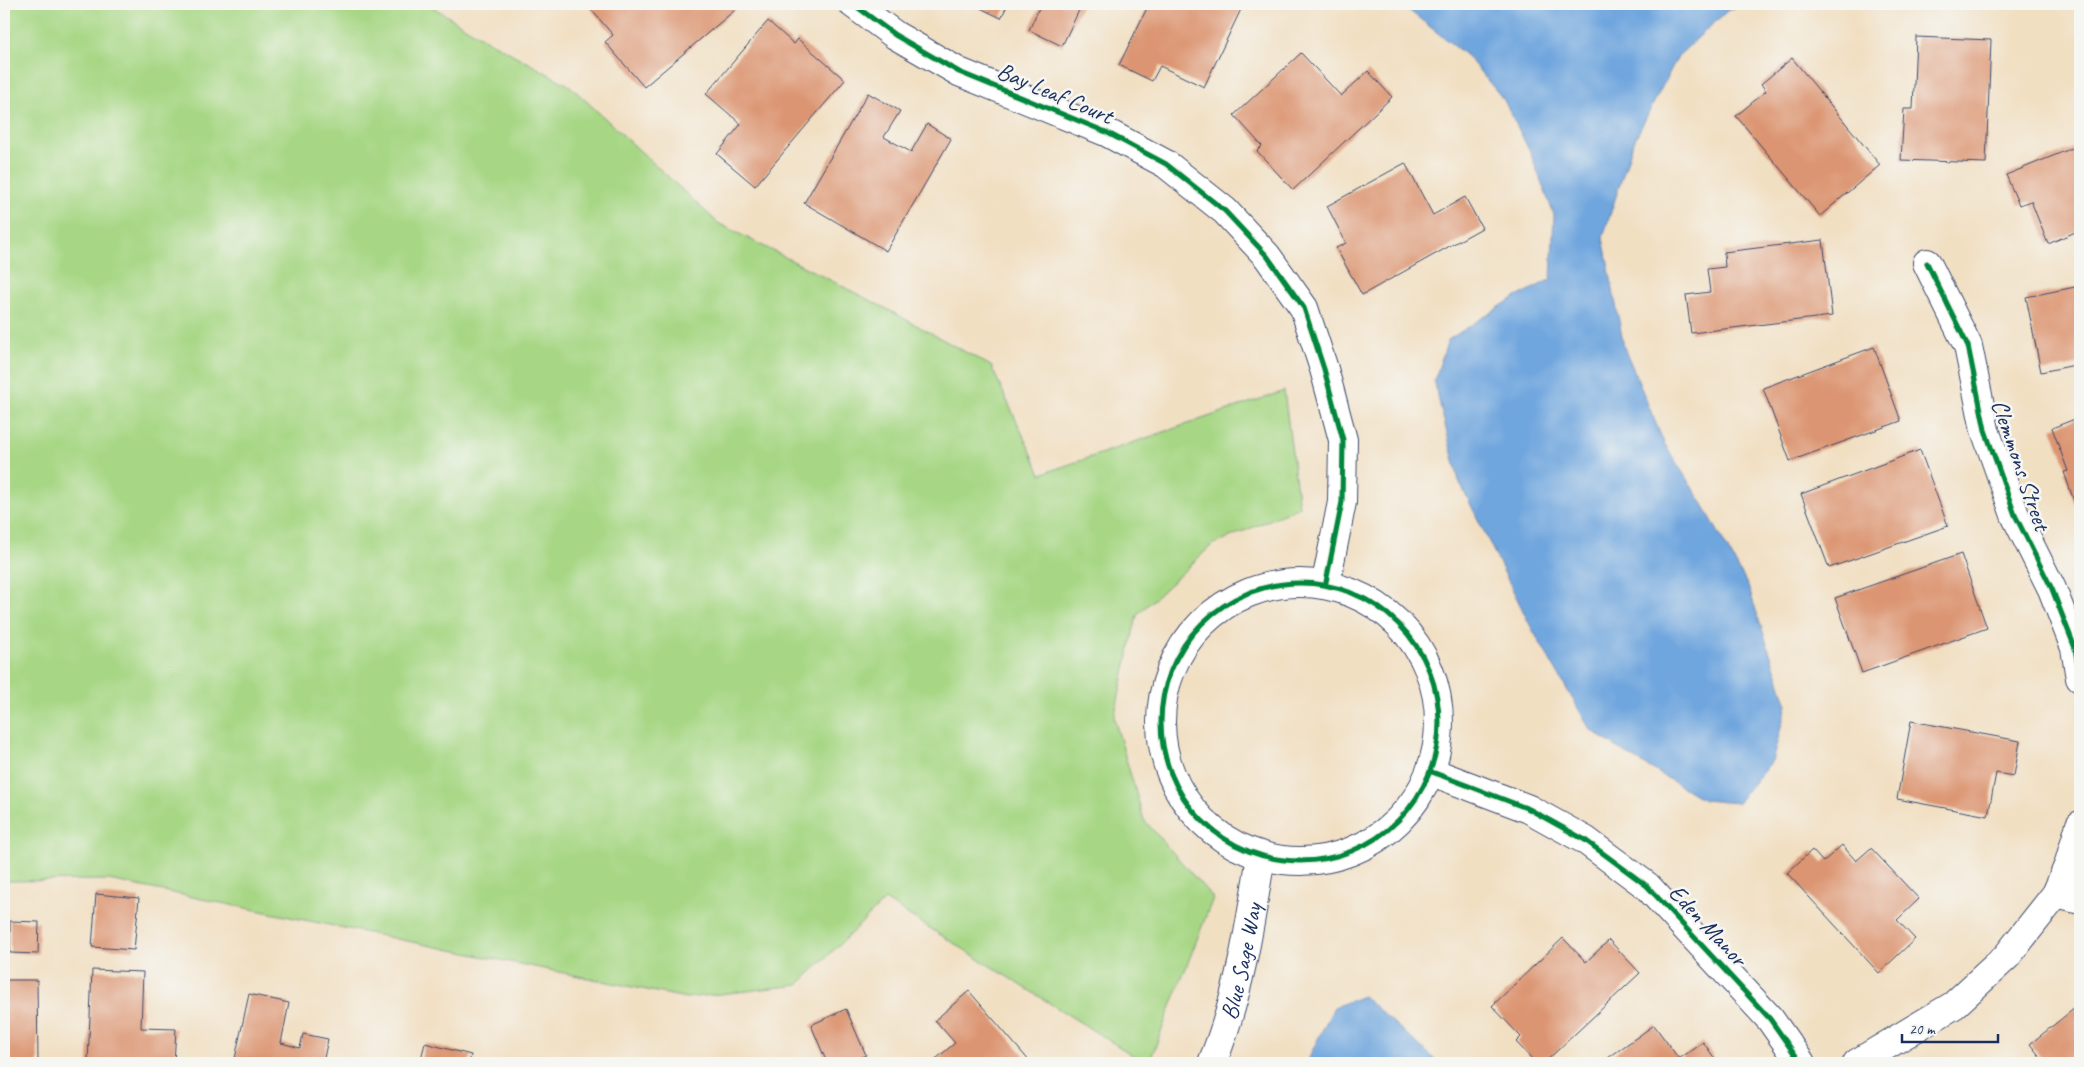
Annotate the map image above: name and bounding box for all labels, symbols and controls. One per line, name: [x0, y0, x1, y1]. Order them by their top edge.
street label: Bay Leaf Court: [993, 55, 1119, 132]
street label: Clemmons Street: [1985, 396, 2058, 536]
street label: Eden Manor: [1662, 878, 1755, 974]
street label: Blue Sage Way: [1213, 899, 1268, 1023]
scale bar: [1902, 1012, 1998, 1044]
text: 20 m: [1909, 1020, 1936, 1039]

